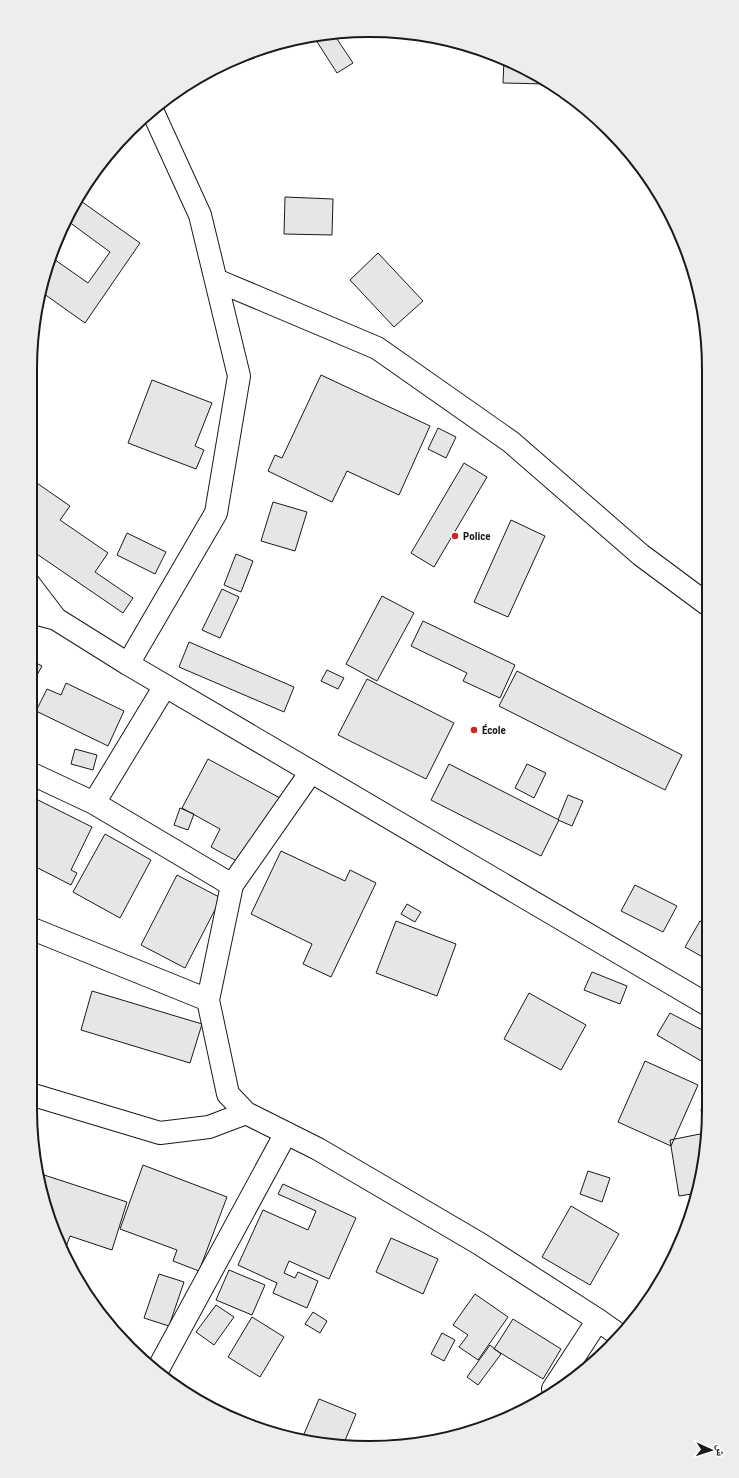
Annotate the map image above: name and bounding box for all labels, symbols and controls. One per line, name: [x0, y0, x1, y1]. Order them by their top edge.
place label: Police: [463, 530, 491, 543]
marker: Police: [450, 531, 460, 541]
place label: École: [482, 724, 506, 737]
marker: École: [469, 725, 479, 735]
north arrow: [691, 1430, 731, 1470]
text: ش: [713, 1444, 727, 1457]

